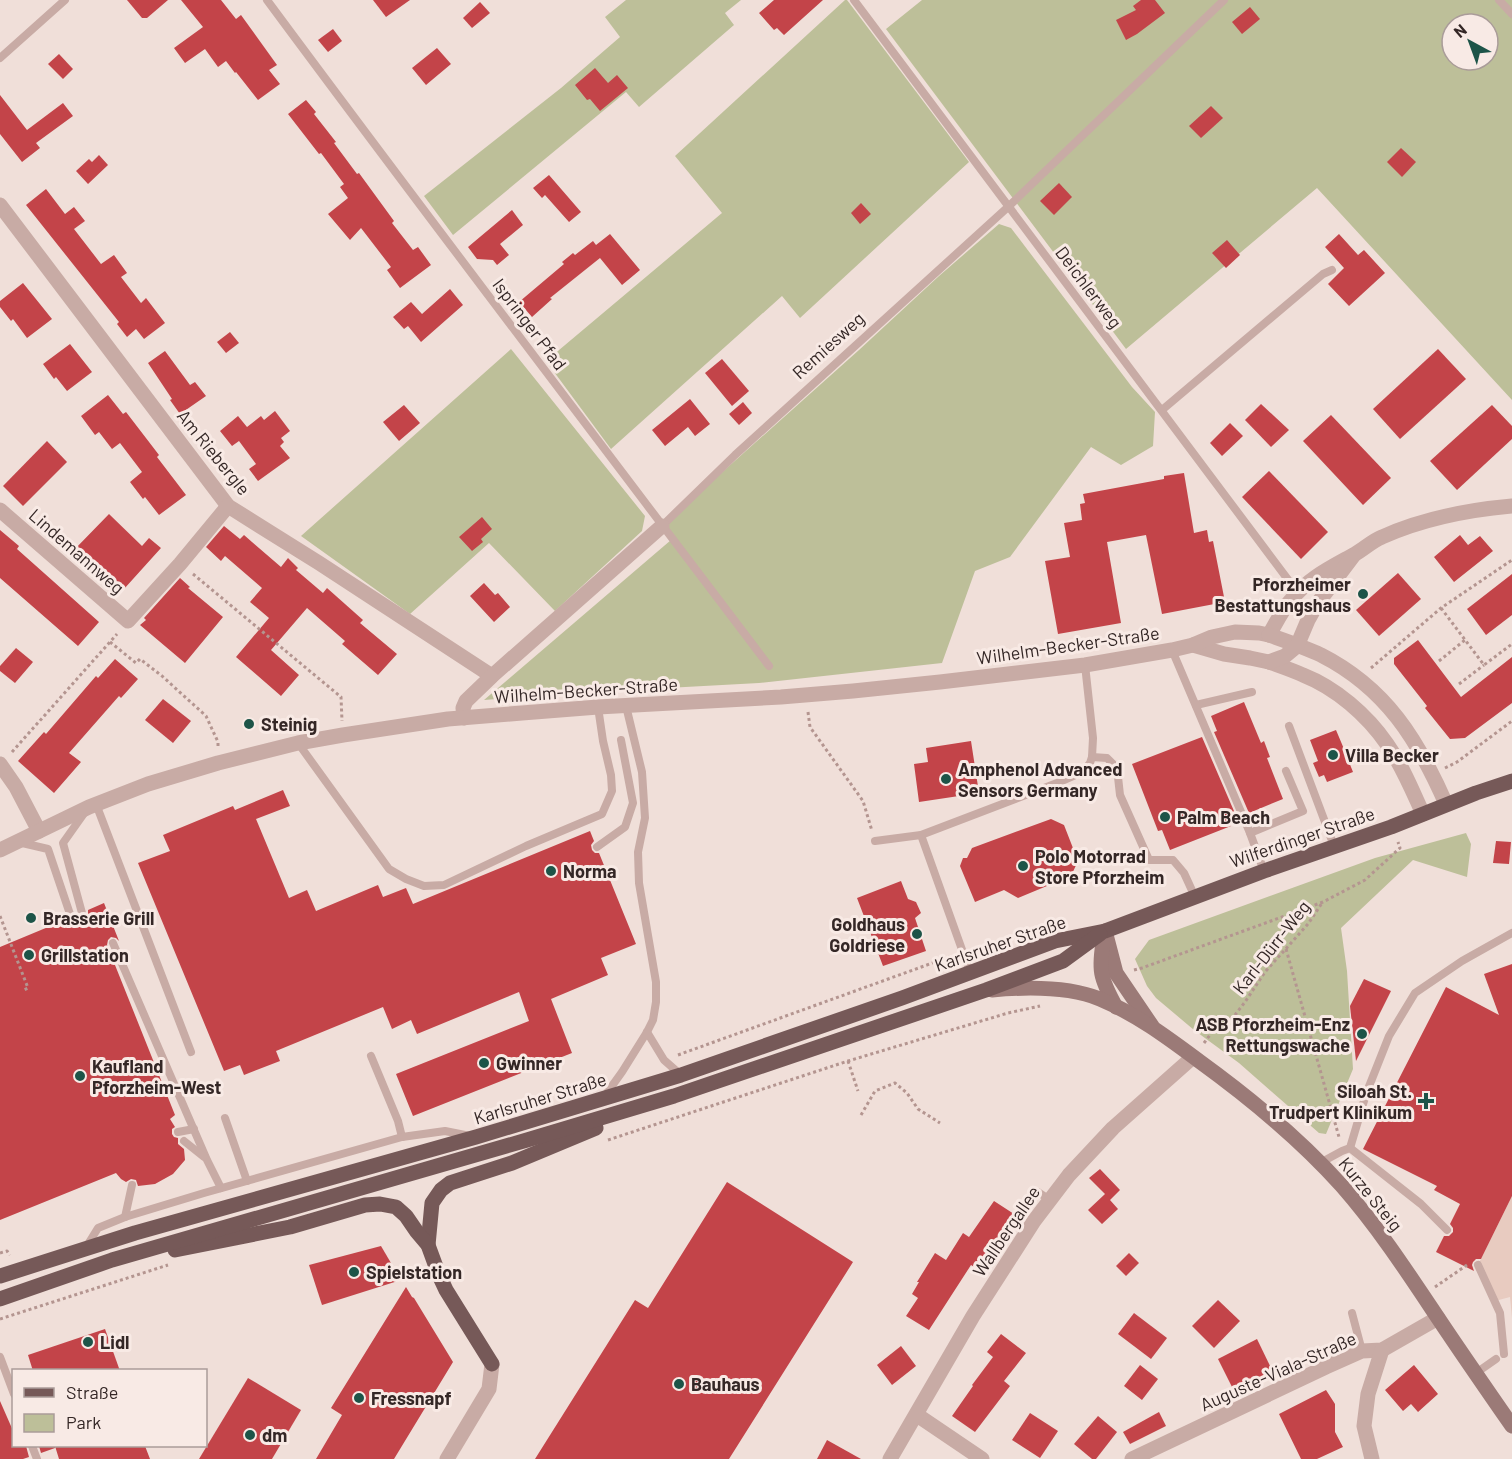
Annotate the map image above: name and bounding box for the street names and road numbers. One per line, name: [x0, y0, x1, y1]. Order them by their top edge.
street label: Deichlerweg: [1051, 242, 1127, 332]
street label: Ispringer Pfad: [488, 274, 572, 374]
street label: Remiesweg: [787, 307, 869, 383]
street label: Am Riebergle: [173, 405, 255, 499]
street label: Lindemannweg: [25, 504, 129, 598]
street label: Wilhelm-Becker-Straße: [975, 621, 1161, 669]
street label: Wilhelm-Becker-Straße: [493, 673, 679, 707]
street label: Wilferdinger Straße: [1227, 802, 1377, 872]
street label: Karl-Dürr-Weg: [1228, 896, 1314, 998]
street label: Karlsruher Straße: [931, 910, 1069, 976]
street label: Karlsruher Straße: [471, 1067, 609, 1129]
street label: Kurze Steig: [1334, 1152, 1408, 1236]
street label: Wallbergallee: [968, 1182, 1044, 1280]
street label: Auguste-Viala-Straße: [1196, 1327, 1360, 1415]

